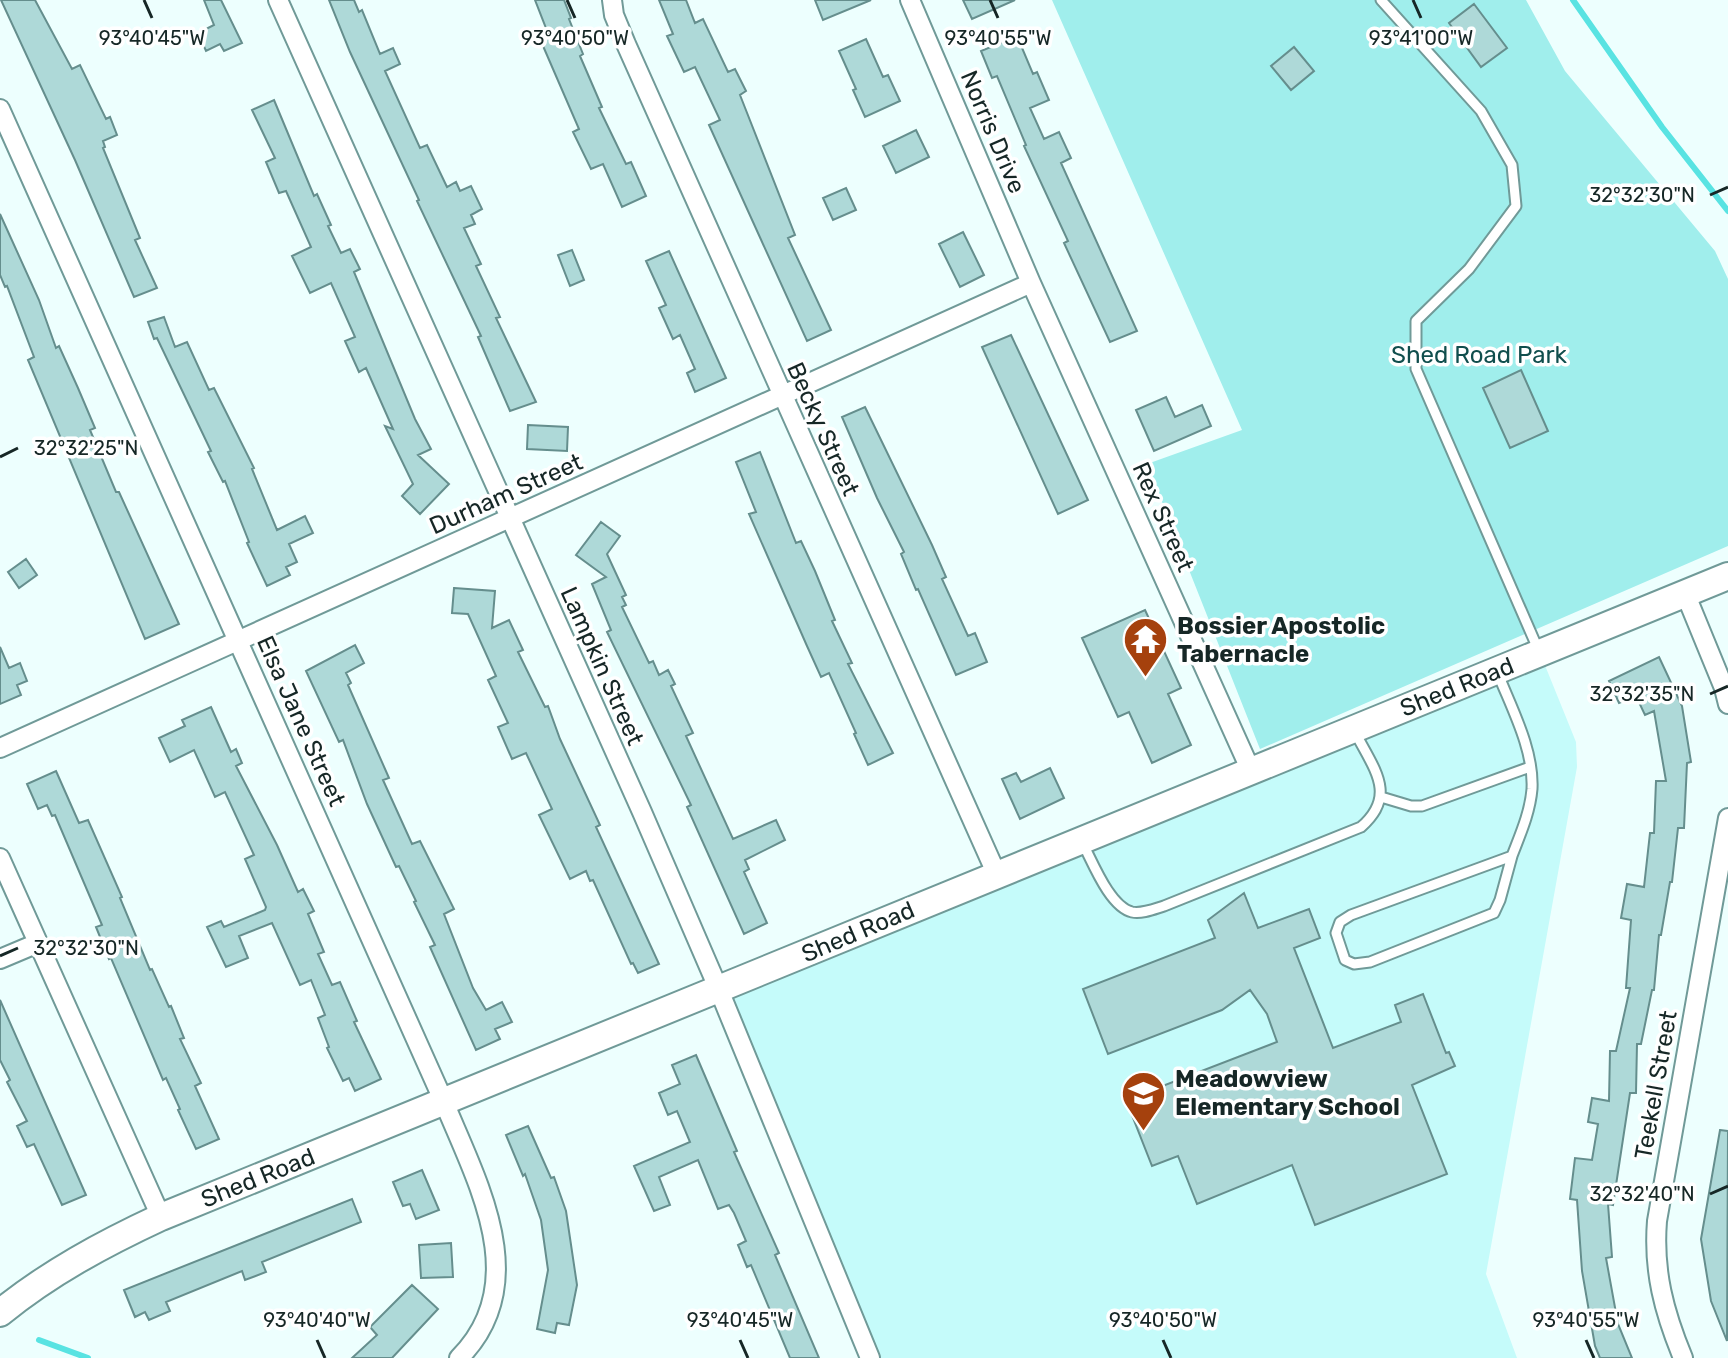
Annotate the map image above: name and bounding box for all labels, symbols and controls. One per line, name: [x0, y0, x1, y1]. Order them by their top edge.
text: 93°40'45"W: [99, 26, 205, 50]
text: 93°40'50"W: [521, 26, 629, 50]
text: 93°40'55"W: [944, 26, 1052, 50]
text: 93°41'00"W: [1369, 26, 1473, 50]
street label: Norris Drive: [955, 67, 1031, 197]
text: 32°32'30"N: [1589, 183, 1695, 207]
park label: Shed Road Park: [1391, 341, 1568, 369]
street label: Becky Street: [781, 358, 865, 500]
text: 32°32'25"N: [34, 436, 138, 460]
street label: Durham Street: [425, 448, 587, 540]
street label: Rex Street: [1126, 458, 1200, 576]
street label: Lampkin Street: [555, 582, 649, 750]
place label: Bossier Apostolic Tabernacle: [1177, 612, 1385, 668]
temple icon: Bossier Apostolic Tabernacle: [1122, 616, 1170, 679]
street label: Elsa Jane Street: [251, 632, 351, 810]
street label: Shed Road: [1396, 652, 1518, 722]
text: 32°32'35"N: [1590, 682, 1694, 706]
street label: Shed Road: [797, 896, 919, 968]
text: 32°32'30"N: [33, 936, 139, 960]
street label: Teekell Street: [1629, 1008, 1683, 1162]
place label: Meadowview Elementary School: [1175, 1065, 1400, 1121]
school or university icon: Meadowview Elementary School: [1120, 1069, 1168, 1132]
street label: Shed Road: [197, 1143, 319, 1213]
text: 32°32'40"N: [1589, 1182, 1695, 1206]
text: 93°40'40"W: [263, 1308, 371, 1332]
text: 93°40'45"W: [687, 1308, 793, 1332]
text: 93°40'50"W: [1109, 1308, 1217, 1332]
text: 93°40'55"W: [1532, 1308, 1640, 1332]

